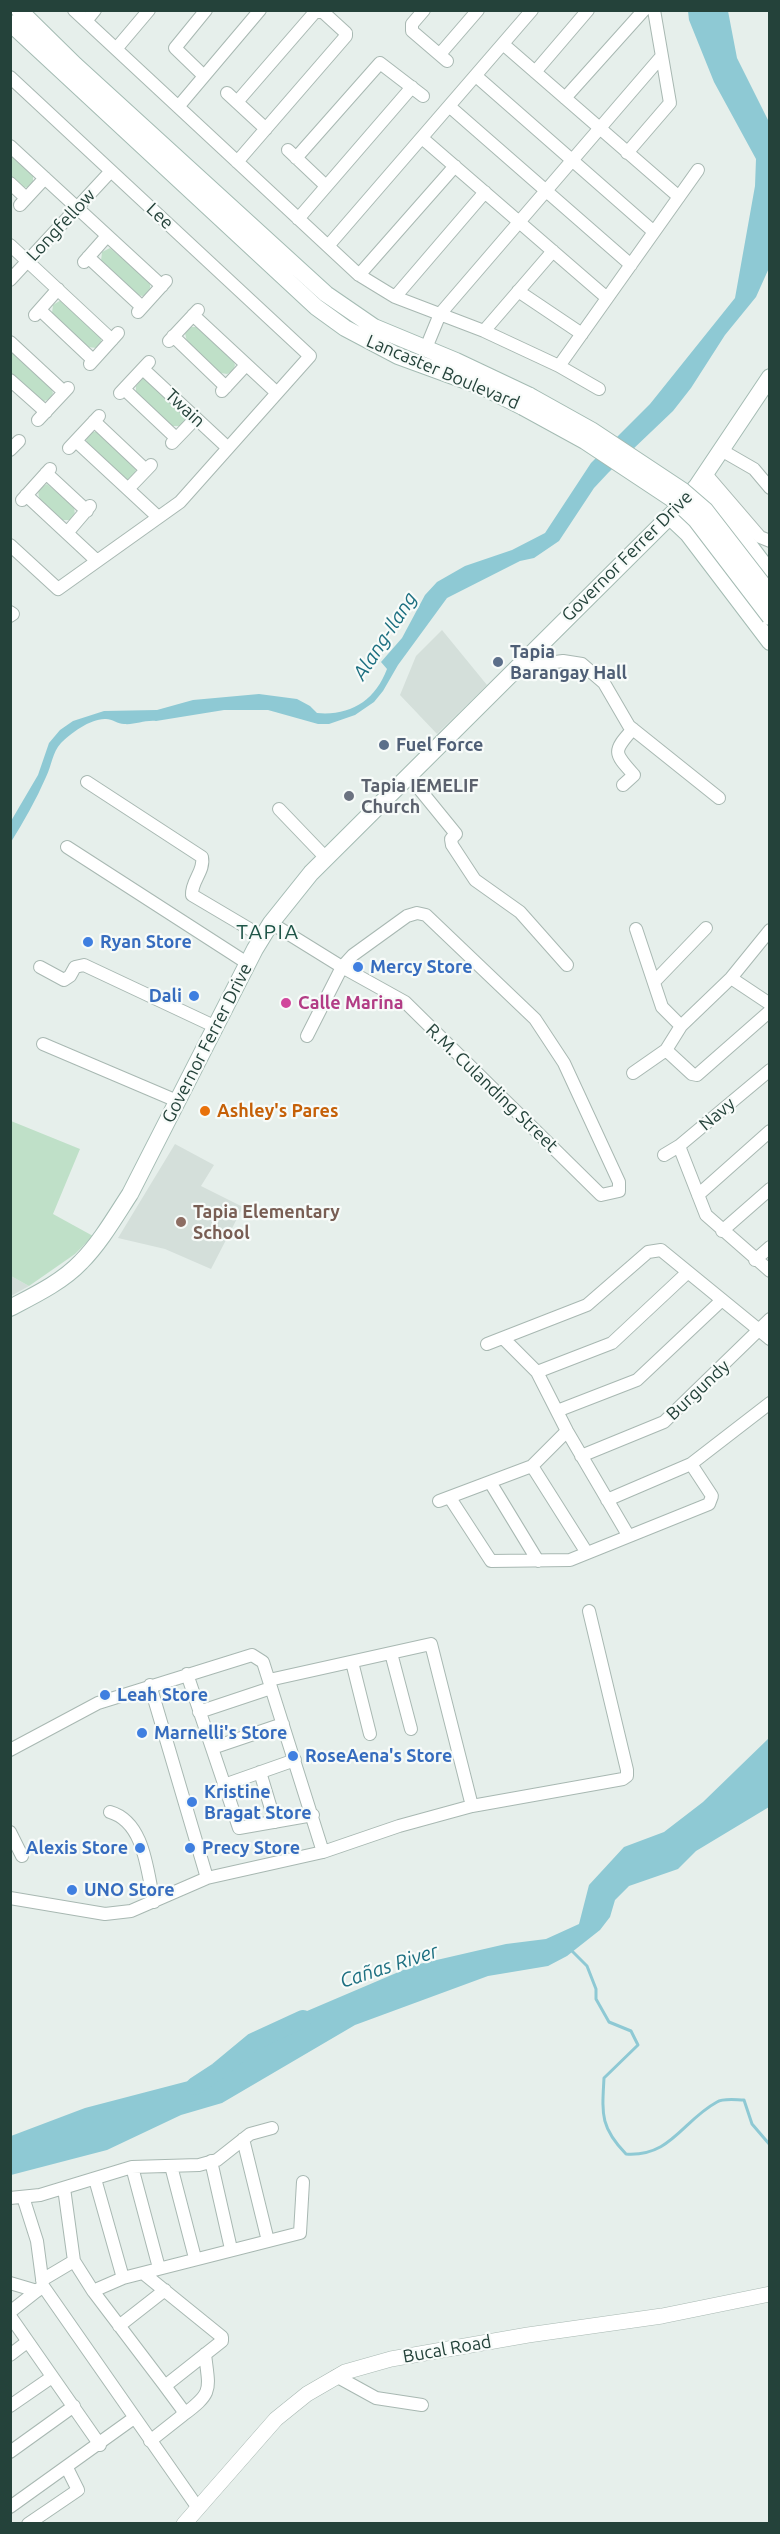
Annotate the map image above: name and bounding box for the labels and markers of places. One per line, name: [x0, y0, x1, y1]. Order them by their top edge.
place label: Tapia Barangay Hall: [510, 641, 627, 684]
marker: Tapia Barangay Hall: [491, 655, 505, 669]
place label: Fuel Force: [396, 734, 483, 756]
marker: Fuel Force: [377, 738, 391, 752]
place label: Tapia IEMELIF Church: [361, 775, 479, 818]
marker: Tapia IEMELIF Church: [342, 789, 356, 803]
place label: Ryan Store: [100, 931, 192, 953]
marker: Ryan Store: [81, 935, 95, 949]
place label: Mercy Store: [370, 956, 473, 978]
marker: Mercy Store: [351, 960, 365, 974]
place label: Dali: [149, 985, 182, 1007]
marker: Dali: [187, 989, 201, 1003]
place label: Calle Marina: [298, 992, 403, 1014]
marker: Calle Marina: [279, 996, 293, 1010]
place label: Ashley's Pares: [217, 1100, 338, 1122]
marker: Ashley's Pares: [198, 1104, 212, 1118]
place label: Tapia Elementary School: [193, 1201, 340, 1244]
marker: Tapia Elementary School: [174, 1215, 188, 1229]
place label: Leah Store: [117, 1684, 208, 1706]
marker: Leah Store: [98, 1688, 112, 1702]
place label: Marnelli's Store: [154, 1722, 287, 1744]
marker: Marnelli's Store: [135, 1726, 149, 1740]
place label: RoseAena's Store: [305, 1745, 452, 1767]
marker: RoseAena's Store: [286, 1749, 300, 1763]
place label: Kristine Bragat Store: [204, 1781, 312, 1824]
marker: Kristine Bragat Store: [185, 1795, 199, 1809]
place label: Alexis Store: [26, 1837, 128, 1859]
place label: Precy Store: [202, 1837, 300, 1859]
marker: Alexis Store: [133, 1841, 147, 1855]
marker: Precy Store: [183, 1841, 197, 1855]
place label: UNO Store: [84, 1879, 175, 1901]
marker: UNO Store: [65, 1883, 79, 1897]

